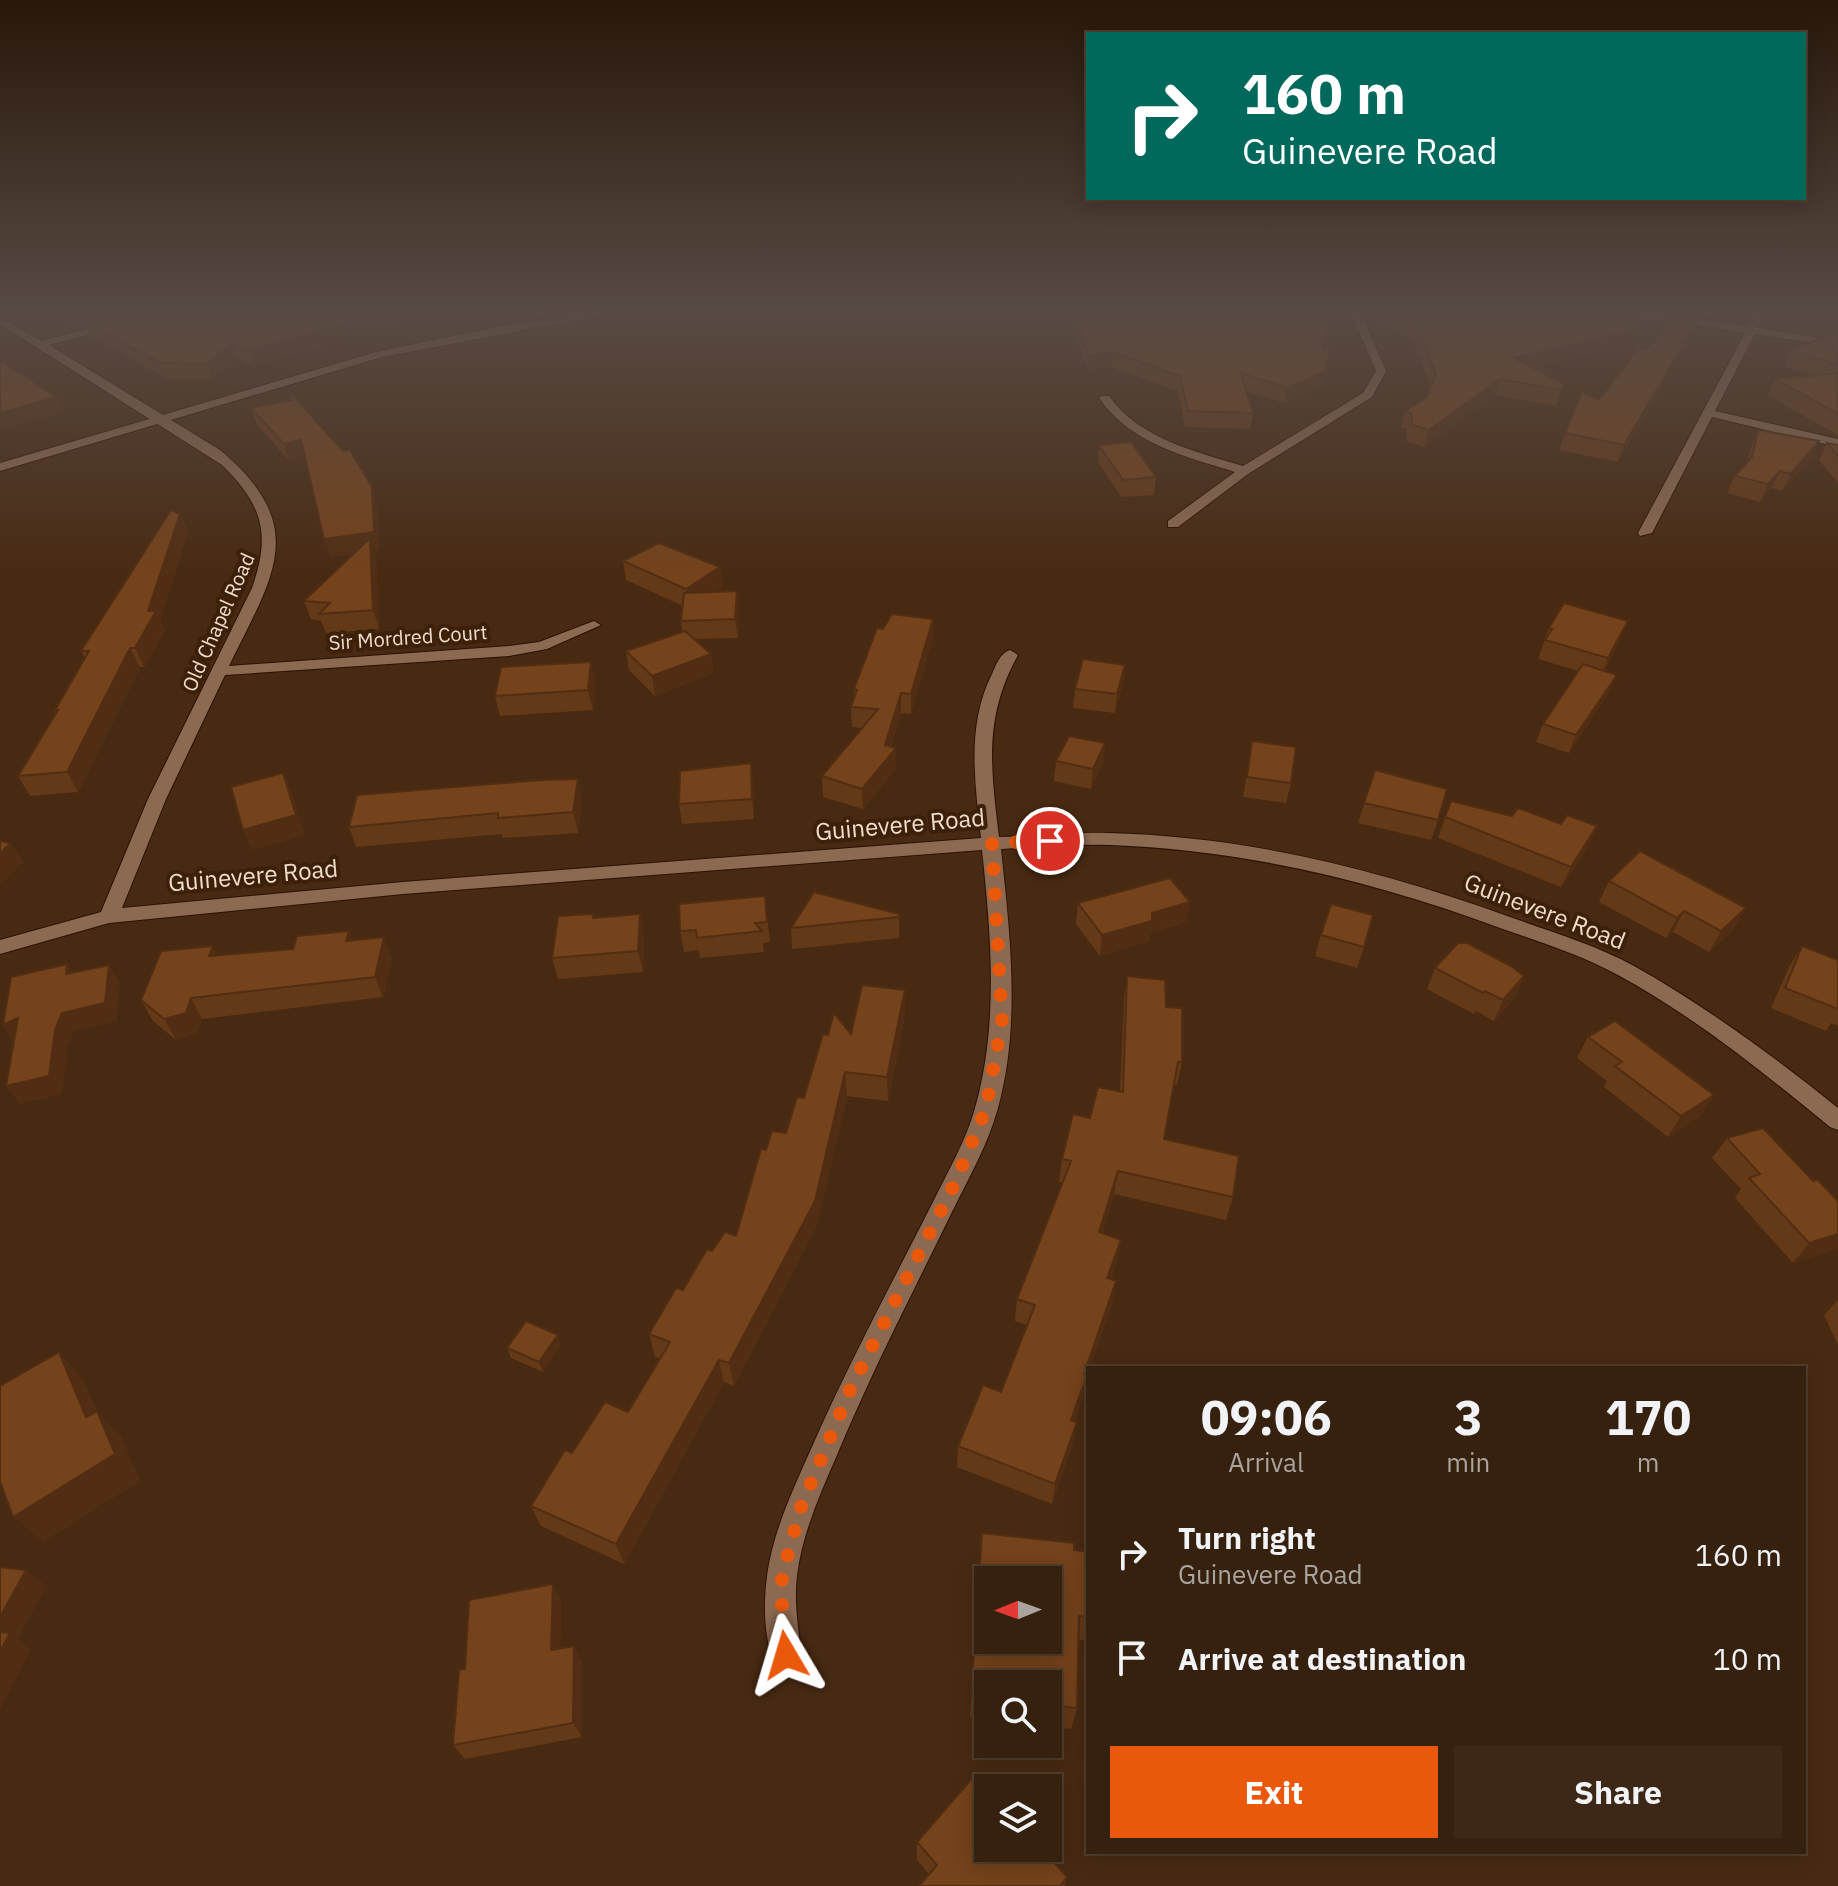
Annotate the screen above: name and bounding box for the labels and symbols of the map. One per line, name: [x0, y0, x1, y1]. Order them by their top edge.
street label: Old Chapel Road: [175, 548, 261, 696]
street label: Sir Mordred Court: [328, 618, 488, 656]
street label: Guinevere Road: [814, 801, 986, 847]
pin: [1016, 807, 1084, 875]
street label: Guinevere Road: [167, 852, 339, 898]
street label: Guinevere Road: [1460, 866, 1630, 956]
north arrow: [974, 1566, 1062, 1654]
position arrow: [744, 1613, 828, 1697]

